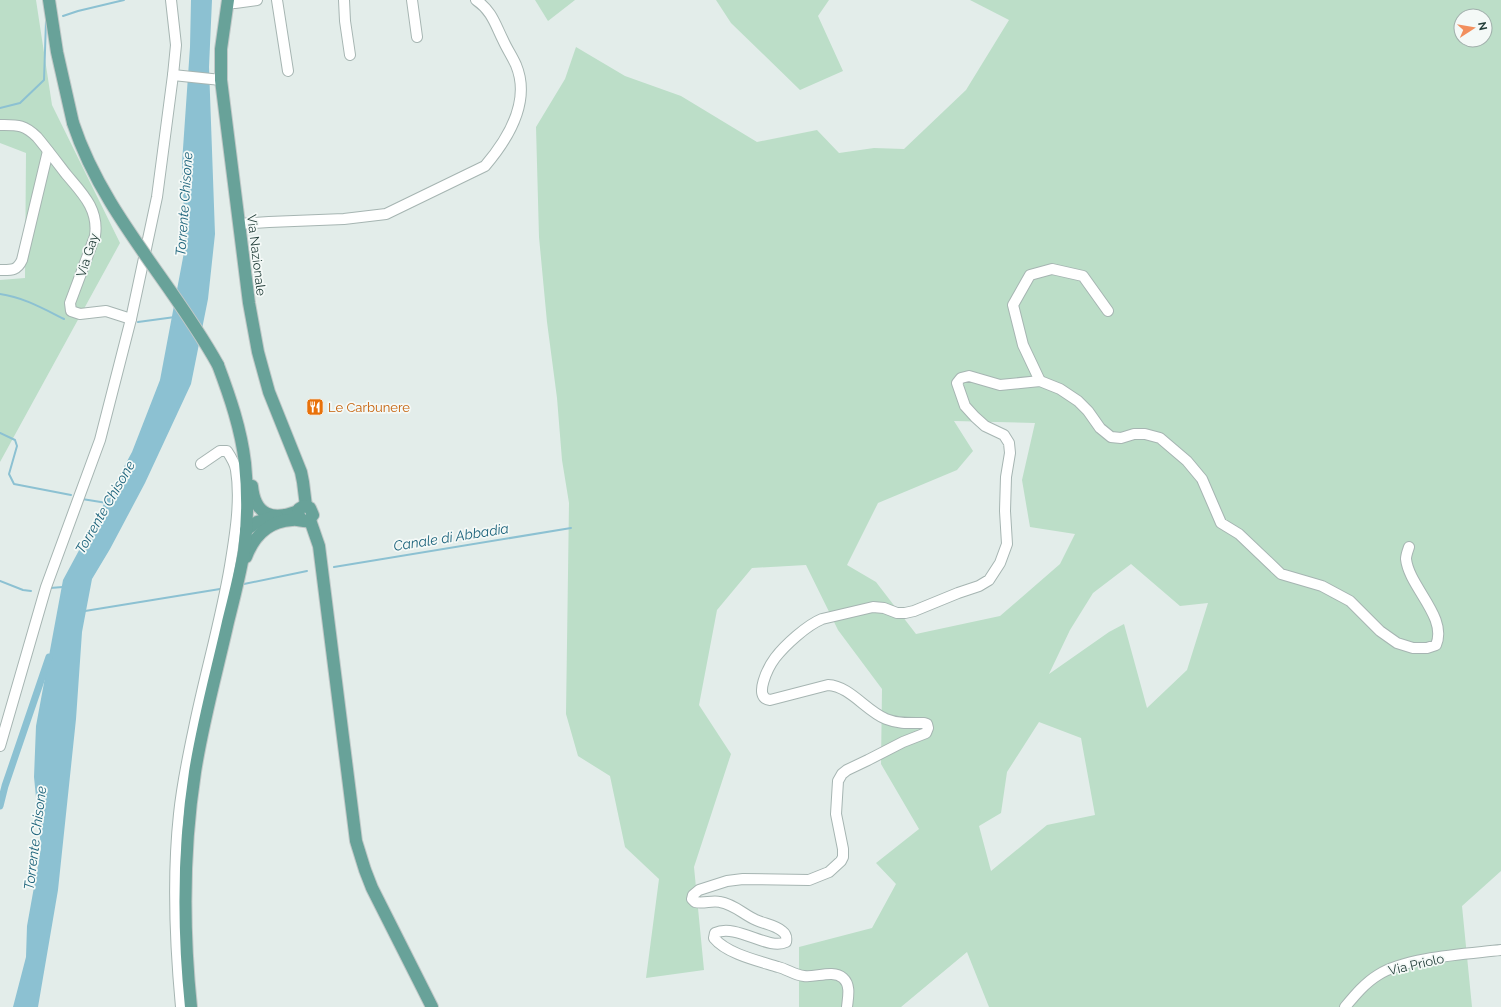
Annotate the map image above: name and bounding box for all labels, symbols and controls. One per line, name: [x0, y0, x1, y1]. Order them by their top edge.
north arrow: [1453, 8, 1493, 48]
text: N: [1475, 21, 1490, 31]
water label: Torrente Chisone: [172, 151, 196, 257]
street label: Via Nazionale: [244, 213, 269, 297]
street label: Via Gay: [73, 231, 102, 279]
restaurant icon: Le Carbunere: [305, 397, 325, 417]
place label: Le Carbunere: [328, 400, 410, 415]
water label: Torrente Chisone: [72, 457, 138, 556]
water label: Canale di Abbadia: [392, 520, 510, 554]
water label: Torrente Chisone: [21, 785, 49, 891]
street label: Via Priolo: [1387, 951, 1446, 978]

